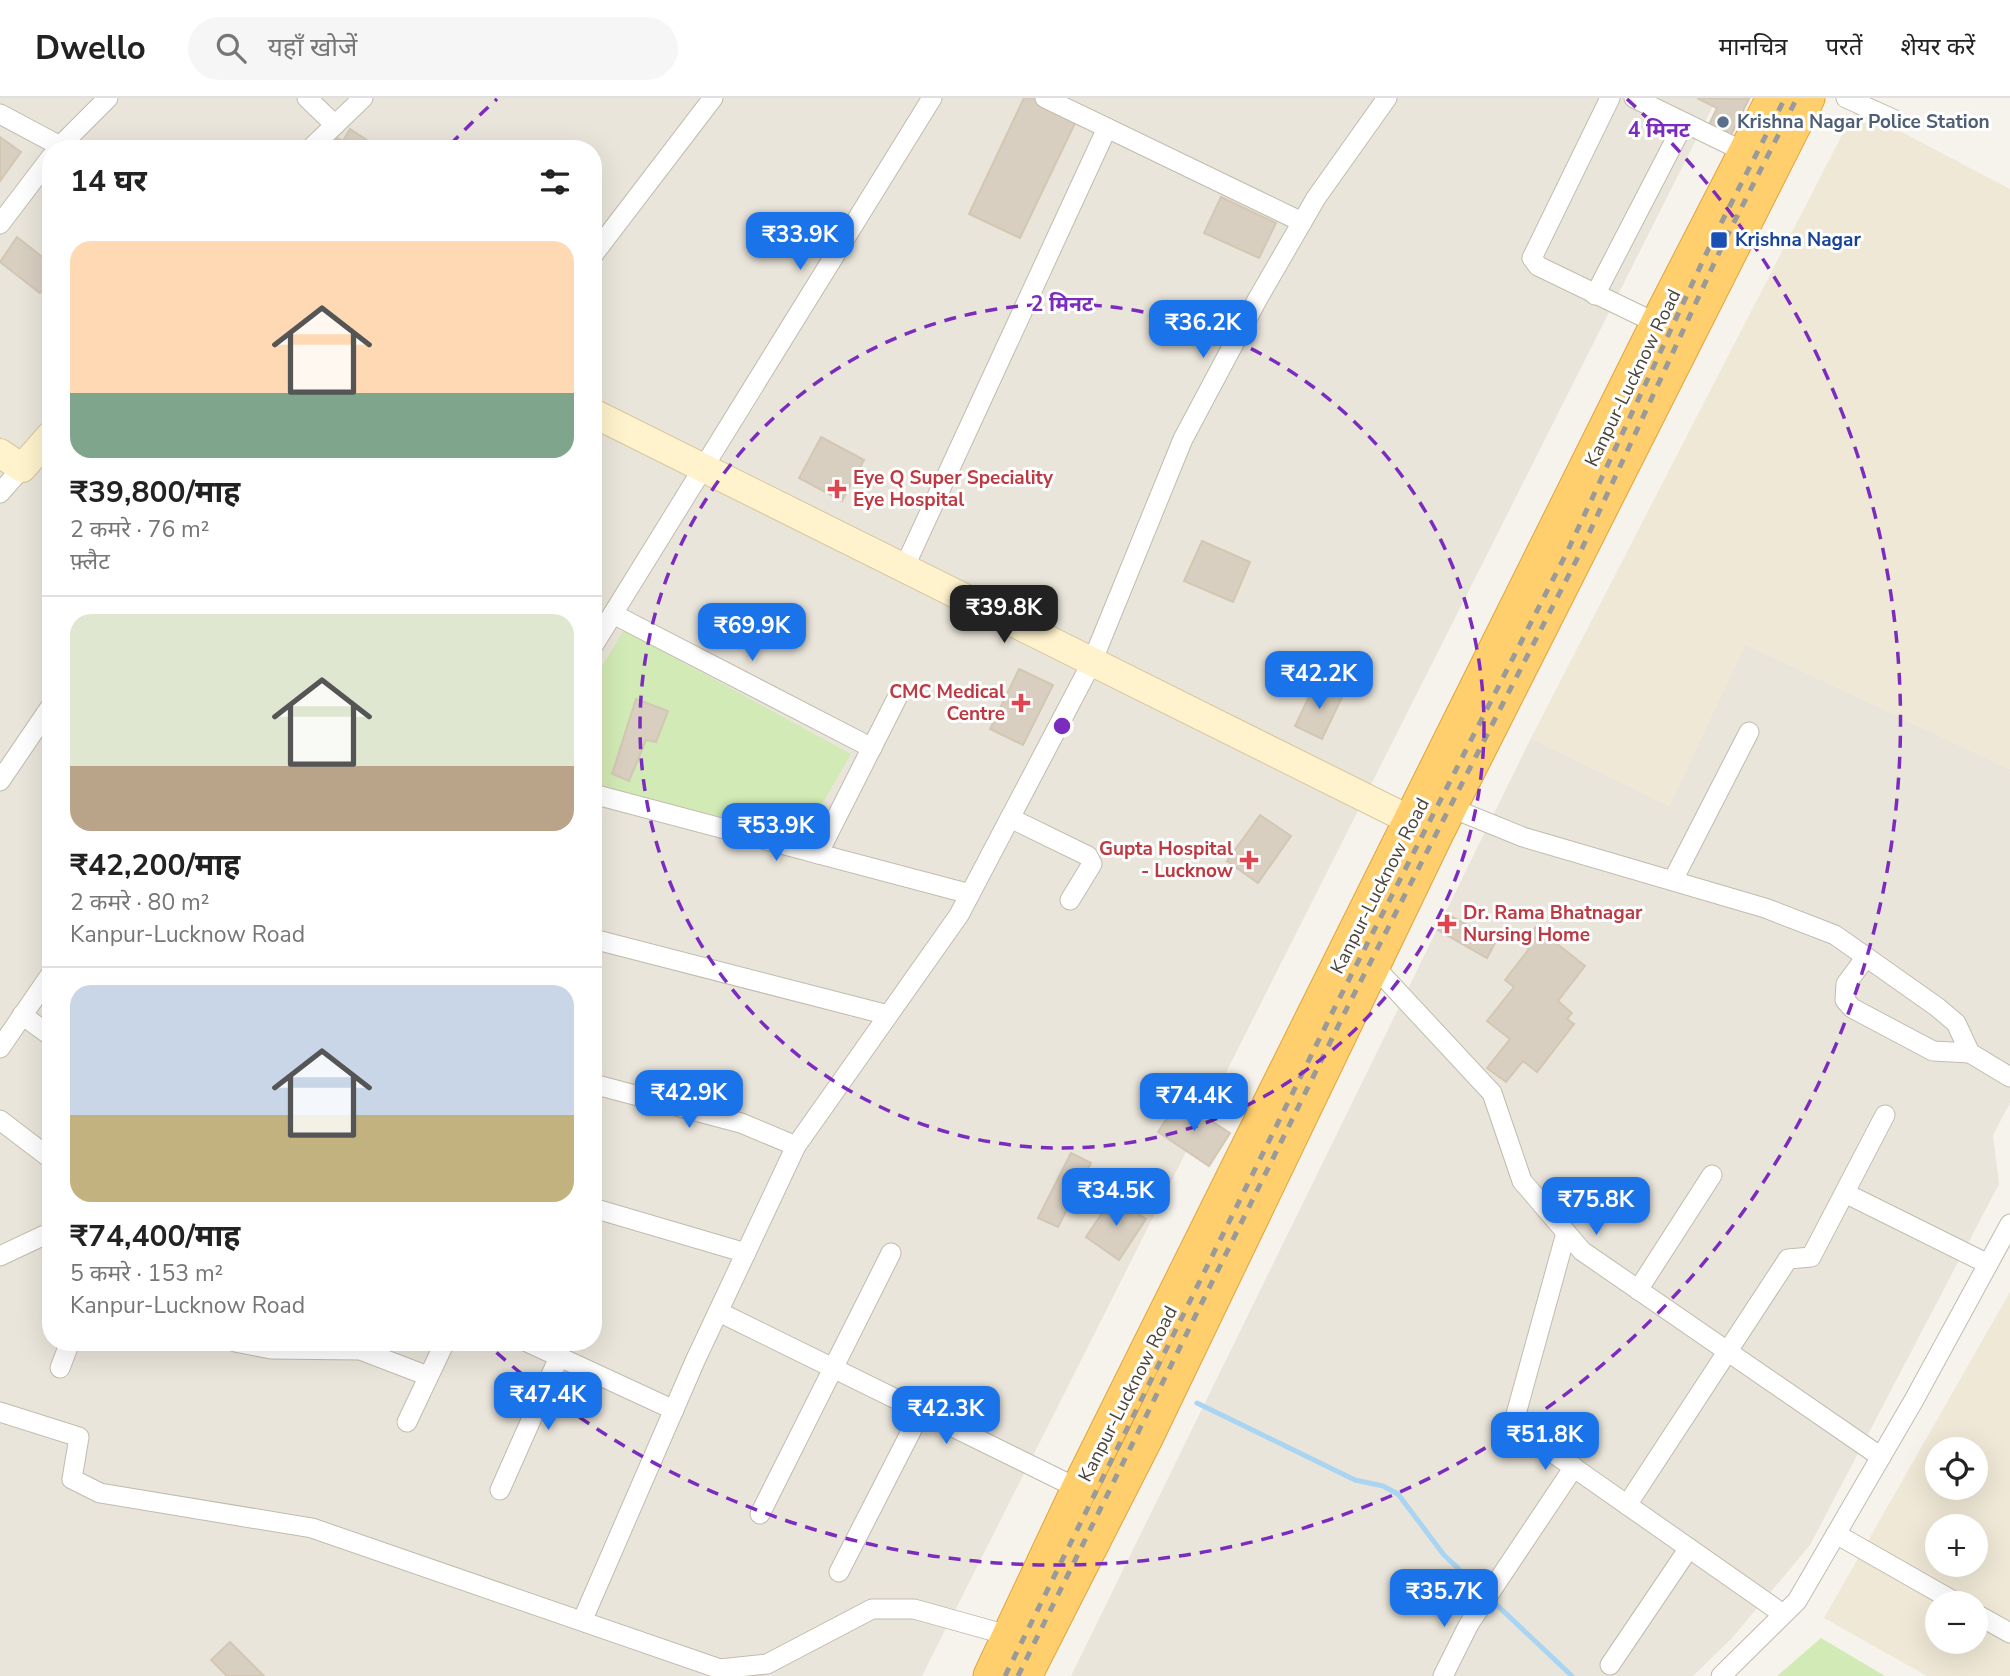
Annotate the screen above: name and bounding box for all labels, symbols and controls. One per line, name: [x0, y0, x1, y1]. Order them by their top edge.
search box: [188, 17, 678, 80]
text: Dwello: [35, 26, 146, 71]
icon: search: [212, 29, 250, 67]
text: यहाँ खोजें: [268, 30, 357, 65]
text: मानचित्र: [1719, 31, 1787, 63]
text: परतें: [1825, 31, 1863, 63]
text: शेयर करें: [1901, 31, 1975, 63]
place label: Krishna Nagar Police Station: [1737, 109, 1990, 135]
marker: Krishna Nagar Police Station: [1715, 114, 1731, 130]
text: 4 मिनट: [1628, 116, 1691, 144]
text: 14 घर: [70, 161, 147, 202]
icon: filters: [536, 163, 574, 201]
pin: ₹33.9K: [743, 212, 857, 272]
text: ₹33.9K: [762, 219, 838, 250]
place label: Krishna Nagar: [1735, 227, 1861, 253]
marker: Krishna Nagar: [1709, 230, 1729, 250]
street label: Kanpur-Lucknow Road: [1579, 285, 1687, 471]
icon: home: [259, 287, 385, 413]
text: 2 मिनट: [1031, 290, 1094, 318]
pin: ₹36.2K: [1146, 300, 1260, 360]
text: ₹36.2K: [1165, 307, 1241, 338]
place label: Eye Q Super Speciality Eye Hospital: [853, 465, 1054, 513]
text: ₹39,800/माह: [70, 472, 240, 513]
marker: Eye Q Super Speciality Eye Hospital: [827, 479, 847, 499]
text: 2 कमरे · 76 m²: [70, 514, 210, 545]
text: फ़्लैट: [70, 546, 110, 577]
pin: ₹39.8K: [947, 586, 1061, 645]
text: ₹39.8K: [966, 592, 1042, 623]
pin: ₹69.9K: [695, 603, 809, 663]
text: ₹69.9K: [714, 610, 790, 641]
pin: ₹42.2K: [1262, 652, 1376, 711]
text: ₹42.2K: [1281, 658, 1357, 689]
icon: home: [259, 659, 385, 785]
place label: CMC Medical Centre: [889, 679, 1005, 727]
marker: CMC Medical Centre: [1011, 693, 1031, 713]
centre of rings: [1050, 714, 1074, 738]
street label: Kanpur-Lucknow Road: [1324, 794, 1436, 978]
pin: ₹53.9K: [719, 804, 833, 863]
text: ₹53.9K: [738, 810, 814, 841]
place label: Gupta Hospital - Lucknow: [1099, 836, 1234, 884]
text: ₹42,200/माह: [70, 845, 240, 886]
marker: Gupta Hospital - Lucknow: [1239, 850, 1259, 870]
text: 2 कमरे · 80 m²: [70, 887, 210, 918]
place label: Dr. Rama Bhatnagar Nursing Home: [1463, 900, 1643, 948]
marker: Dr. Rama Bhatnagar Nursing Home: [1437, 914, 1457, 934]
text: Kanpur-Lucknow Road: [70, 919, 305, 950]
icon: home: [259, 1030, 385, 1156]
pin: ₹42.9K: [632, 1070, 746, 1130]
pin: ₹74.4K: [1137, 1074, 1251, 1133]
text: ₹42.9K: [651, 1077, 727, 1108]
text: ₹74.4K: [1156, 1080, 1232, 1111]
pin: ₹34.5K: [1059, 1168, 1173, 1228]
text: ₹34.5K: [1078, 1175, 1154, 1206]
pin: ₹75.8K: [1539, 1178, 1653, 1237]
text: ₹75.8K: [1558, 1184, 1634, 1215]
text: ₹74,400/माह: [70, 1216, 240, 1257]
text: 5 कमरे · 153 m²: [70, 1258, 223, 1289]
text: Kanpur-Lucknow Road: [70, 1290, 305, 1321]
street label: Kanpur-Lucknow Road: [1072, 1302, 1184, 1486]
pin: ₹47.4K: [491, 1372, 605, 1432]
text: ₹47.4K: [510, 1379, 586, 1410]
pin: ₹42.3K: [889, 1386, 1003, 1446]
text: ₹42.3K: [908, 1393, 984, 1424]
pin: ₹51.8K: [1488, 1412, 1602, 1472]
text: ₹51.8K: [1507, 1419, 1583, 1450]
map controls: [1925, 1437, 1988, 1654]
button: locate: [1925, 1437, 1988, 1500]
button: +: [1925, 1514, 1988, 1577]
pin: ₹35.7K: [1387, 1570, 1501, 1629]
text: ₹35.7K: [1406, 1576, 1482, 1607]
button: −: [1925, 1591, 1988, 1654]

